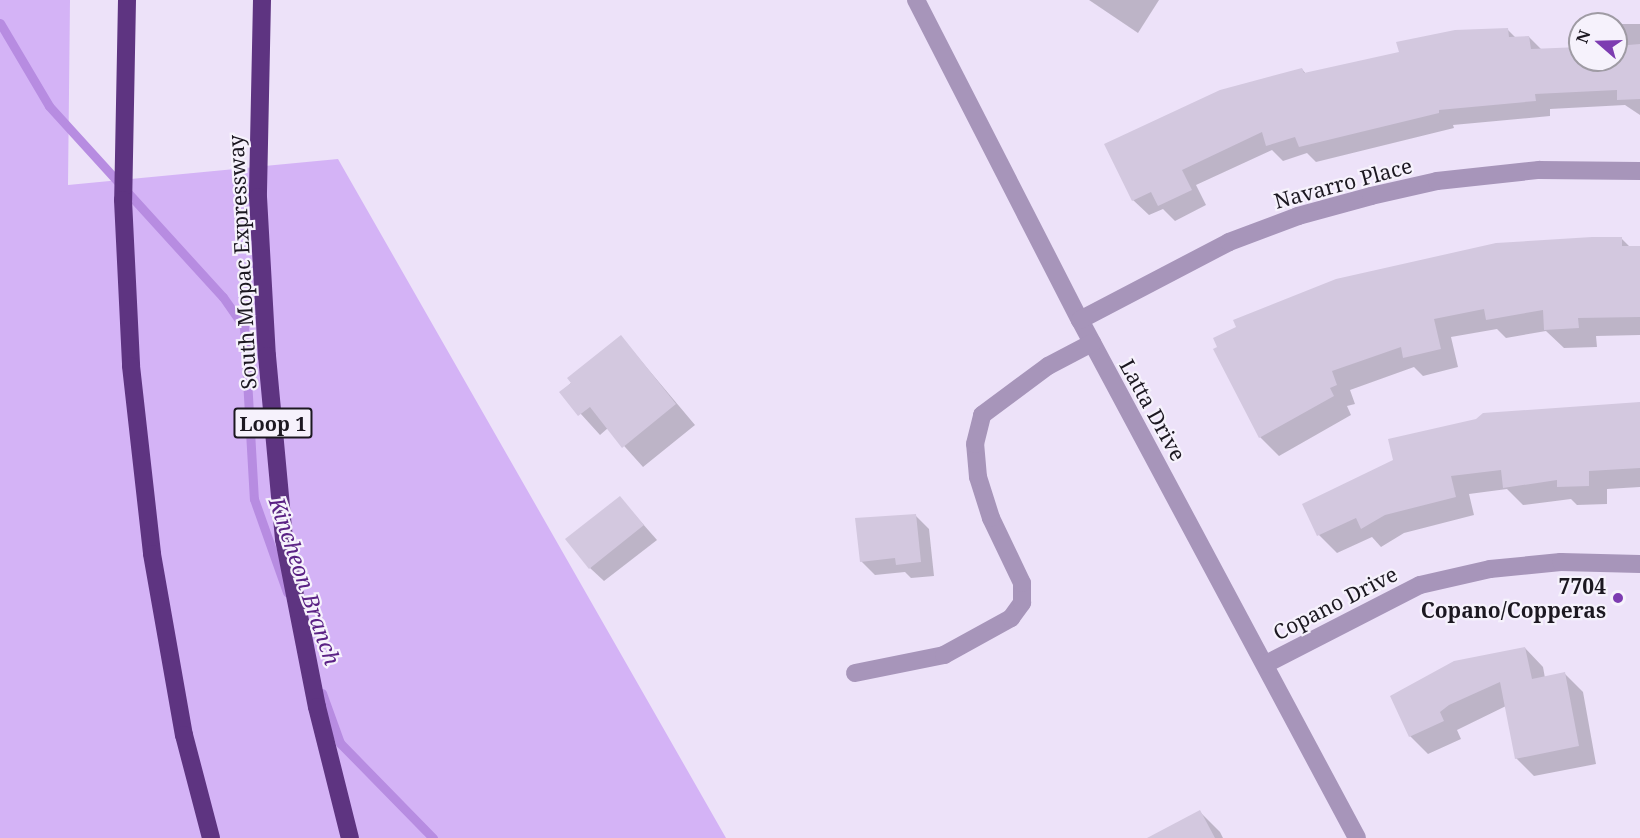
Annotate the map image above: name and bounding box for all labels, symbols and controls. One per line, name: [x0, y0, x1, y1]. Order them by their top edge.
north arrow: [1568, 12, 1628, 72]
text: N: [1570, 27, 1595, 46]
street label: South Mopac Expressway: [223, 134, 261, 390]
street label: Navarro Place: [1271, 152, 1415, 214]
street label: Latta Drive: [1115, 355, 1191, 465]
road number: Loop 1: [232, 406, 314, 440]
water label: Kincheon Branch: [264, 494, 346, 668]
street label: Copano Drive: [1269, 561, 1401, 645]
place label: 7704 Copano/Copperas: [1421, 573, 1606, 623]
marker: 7704 Copano/Copperas: [1611, 591, 1625, 605]

